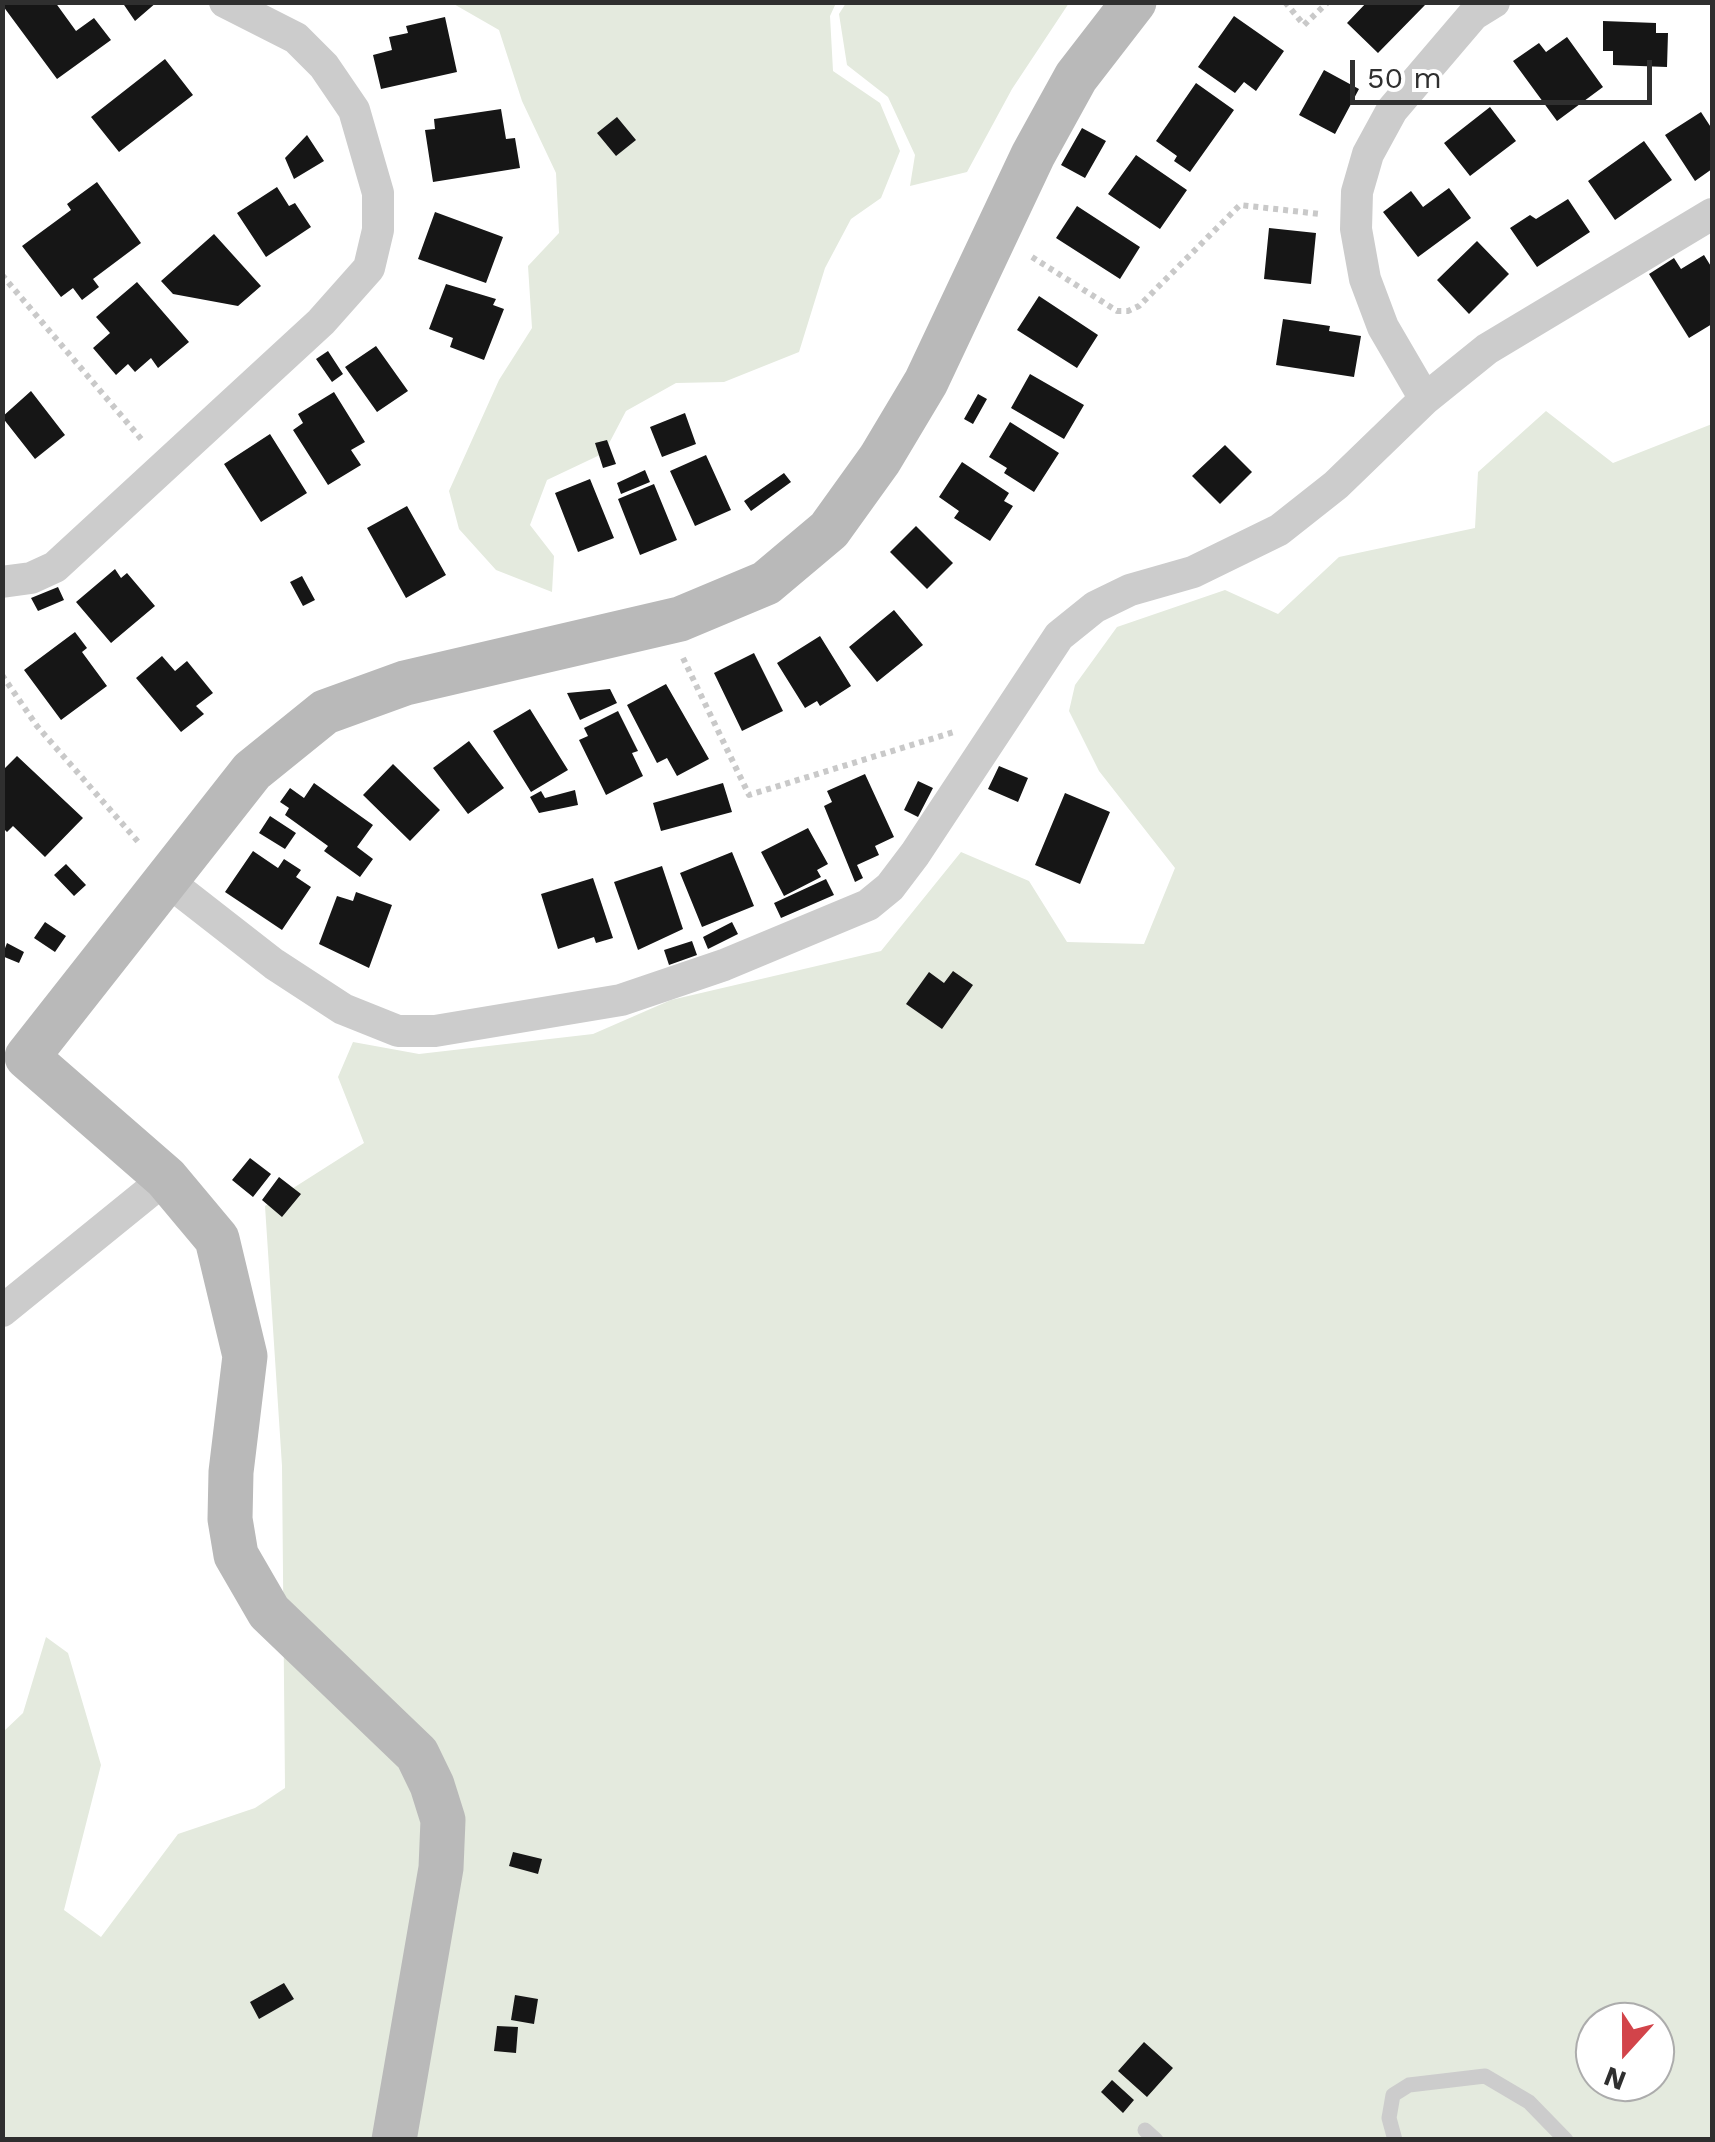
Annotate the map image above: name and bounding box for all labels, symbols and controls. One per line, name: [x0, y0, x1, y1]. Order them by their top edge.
scale bar: [1355, 40, 1658, 102]
text: 50 m: [1367, 60, 1442, 95]
north arrow: [1575, 2002, 1675, 2102]
text: N: [1599, 2059, 1630, 2098]

